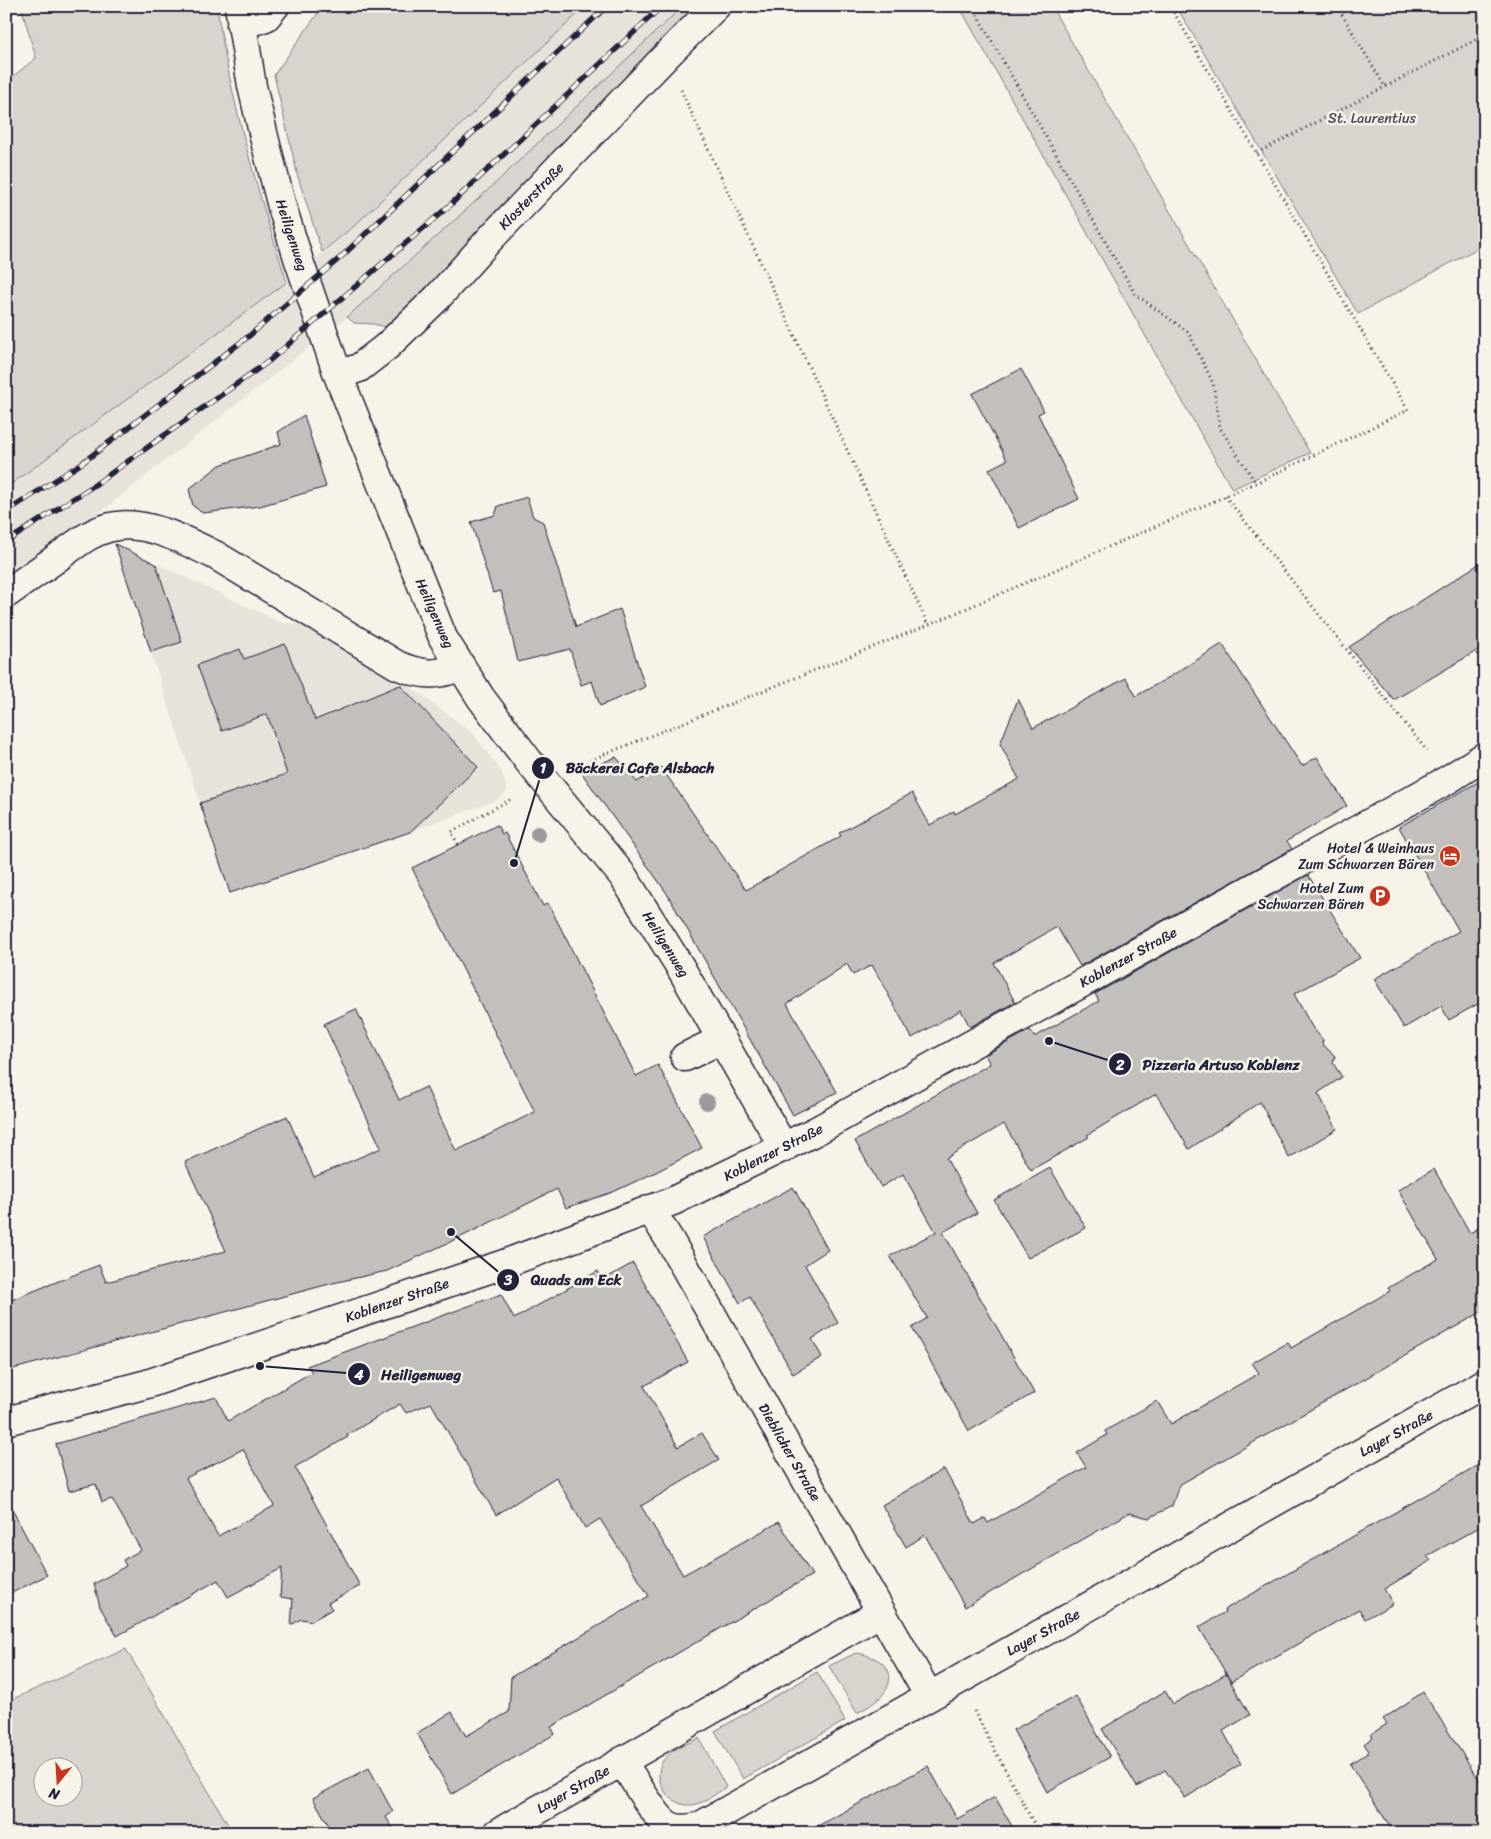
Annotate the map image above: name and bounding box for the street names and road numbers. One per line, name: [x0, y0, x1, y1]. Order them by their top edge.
street label: Klosterstraße: [492, 157, 570, 236]
street label: Heiligenweg: [268, 196, 315, 275]
street label: Heiligenweg: [408, 574, 461, 652]
street label: Heiligenweg: [635, 906, 696, 983]
street label: Koblenzer Straße: [1075, 920, 1182, 995]
street label: Koblenzer Straße: [719, 1117, 827, 1188]
street label: Koblenzer Straße: [342, 1271, 453, 1330]
street label: Dieblicher Straße: [751, 1399, 828, 1506]
street label: Layer Straße: [1355, 1403, 1438, 1464]
street label: Layer Straße: [1002, 1602, 1085, 1663]
street label: Layer Straße: [532, 1758, 615, 1821]

